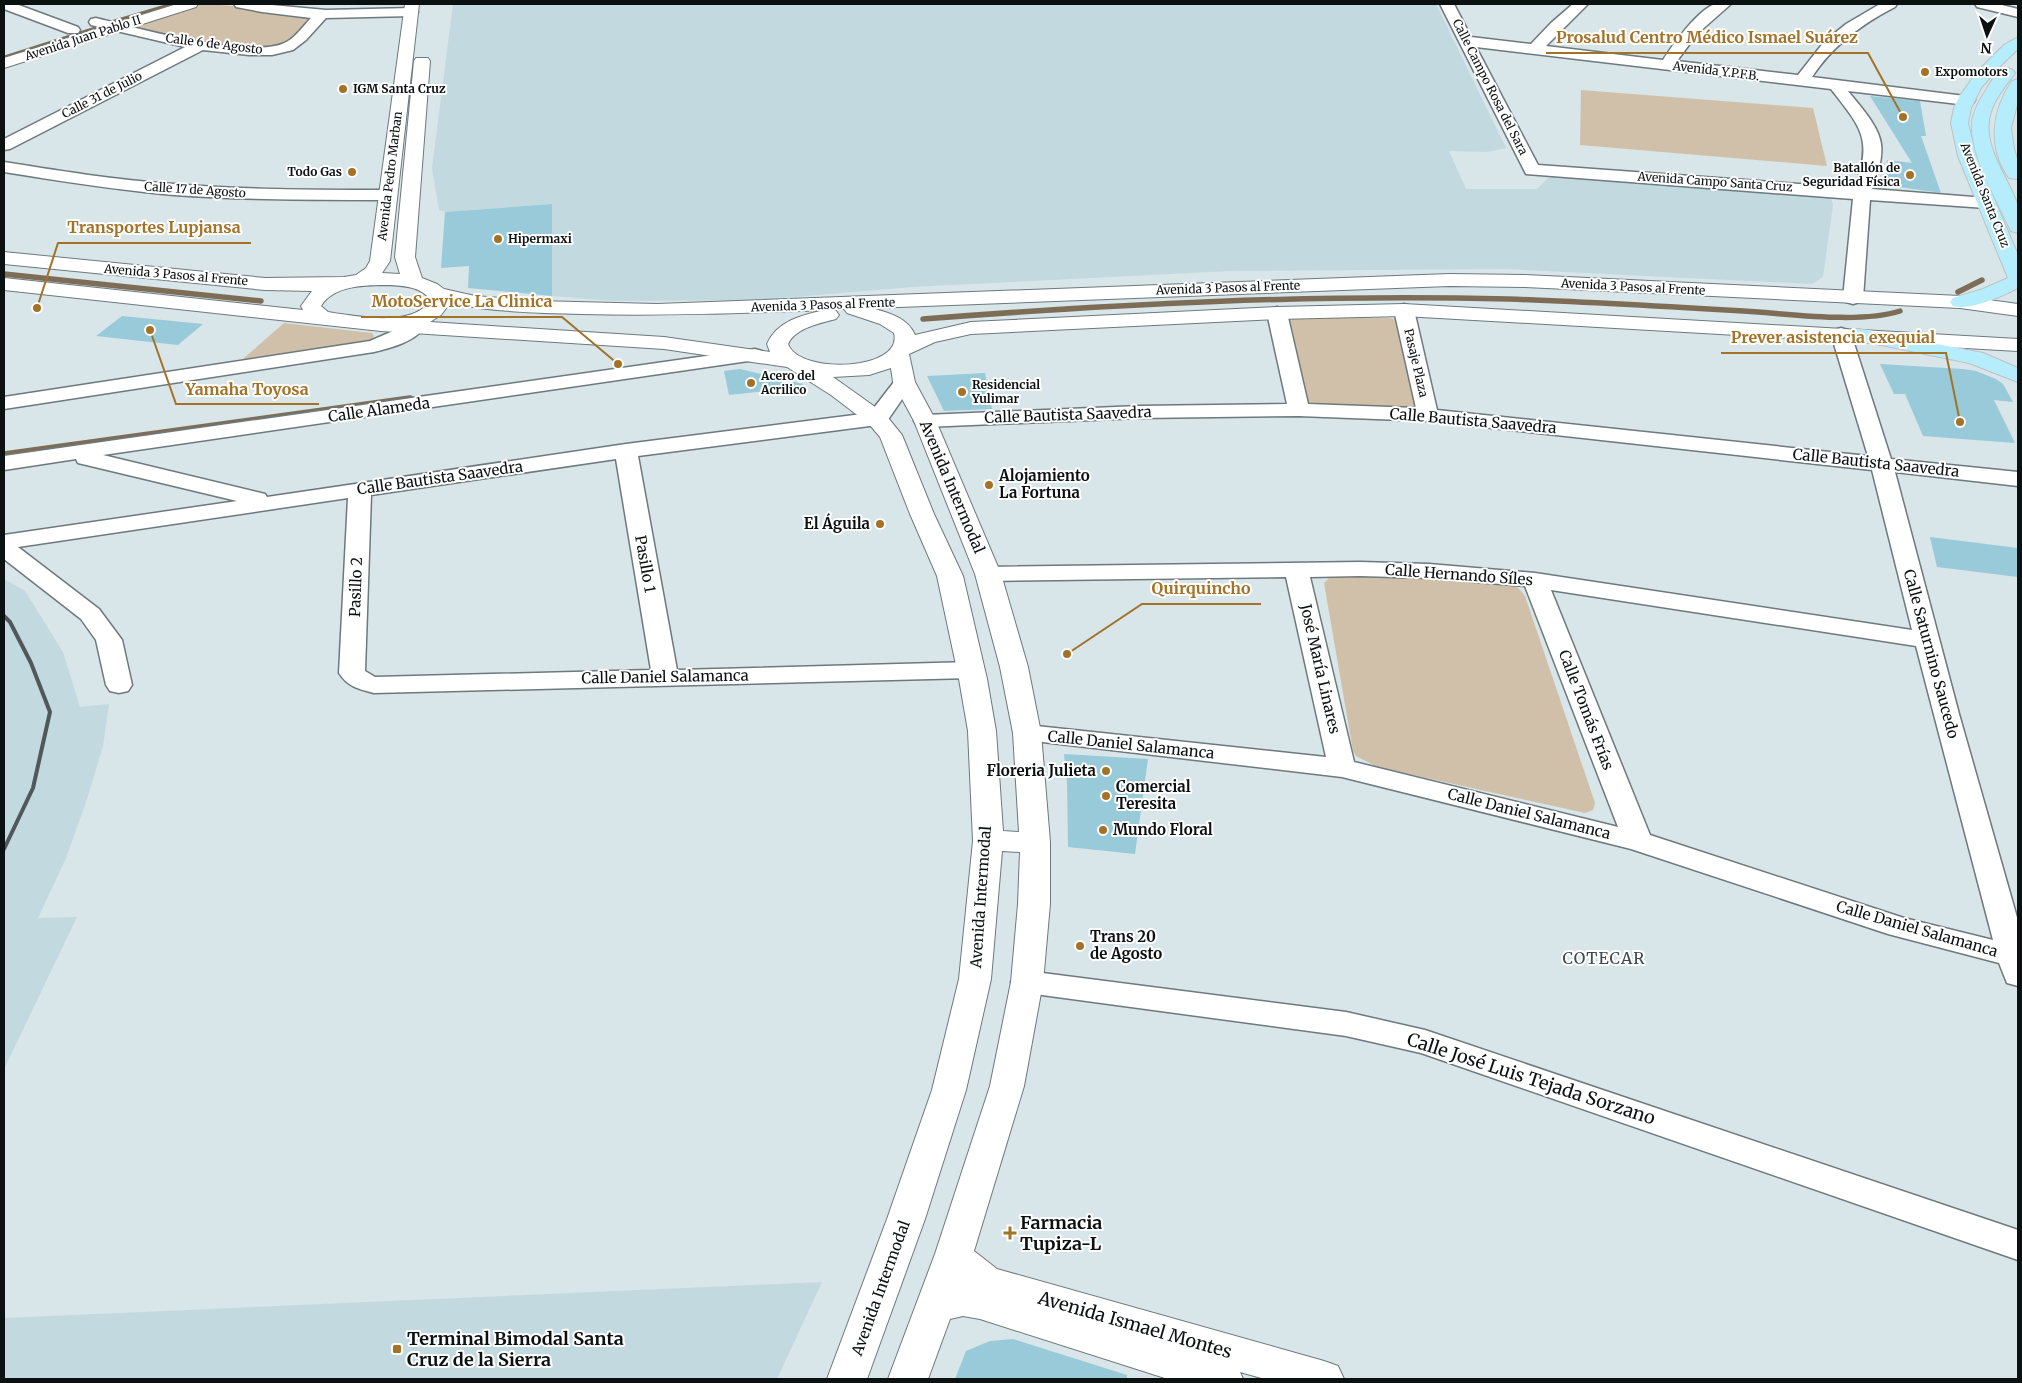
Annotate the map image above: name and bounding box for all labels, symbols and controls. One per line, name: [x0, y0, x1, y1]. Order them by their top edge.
north arrow: [1962, 10, 2012, 60]
street label: Avenida Juan Pablo II: [22, 12, 143, 64]
street label: Calle Campo Rosa del Sara: [1450, 16, 1532, 158]
callout: Prosalud Centro Médico Ismael Suárez: [1546, 22, 1868, 53]
text: Prosalud Centro Médico Ismael Suárez: [1556, 27, 1858, 47]
street label: Calle 6 de Agosto: [165, 30, 263, 57]
text: N: [1980, 39, 1992, 57]
street label: Avenida Y.P.F.B.: [1671, 58, 1760, 83]
place label: Expomotors: [1935, 64, 2008, 79]
marker: Expomotors: [1919, 66, 1931, 78]
street label: Calle 31 de Julio: [59, 68, 144, 121]
place label: IGM Santa Cruz: [353, 81, 446, 96]
marker: IGM Santa Cruz: [337, 83, 349, 95]
street label: Avenida Pedro Marban: [374, 110, 405, 243]
street label: Avenida Santa Cruz: [1957, 139, 2014, 250]
place label: Batallón de Seguridad Física: [1803, 160, 1901, 189]
place label: Todo Gas: [287, 164, 342, 179]
marker: Todo Gas: [346, 166, 358, 178]
street label: Avenida Campo Santa Cruz: [1636, 169, 1794, 194]
marker: Batallón de Seguridad Física: [1904, 169, 1916, 181]
street label: Calle 17 de Agosto: [144, 178, 246, 201]
callout: Transportes Lupjansa: [58, 212, 251, 243]
text: Transportes Lupjansa: [67, 217, 241, 237]
place label: Hipermaxi: [508, 231, 572, 246]
marker: Hipermaxi: [492, 233, 504, 245]
street label: Avenida 3 Pasos al Frente: [102, 261, 249, 288]
street label: Avenida 3 Pasos al Frente: [1560, 275, 1706, 298]
street label: Avenida 3 Pasos al Frente: [1155, 277, 1300, 298]
callout: MotoService La Clinica: [361, 286, 562, 317]
text: MotoService La Clinica: [372, 291, 552, 311]
street label: Avenida 3 Pasos al Frente: [750, 294, 895, 315]
callout: Prever asistencia exequial: [1721, 322, 1946, 353]
street label: Pasaje Plaza: [1401, 327, 1432, 399]
text: Prever asistencia exequial: [1731, 327, 1935, 347]
place label: Acero del Acrilico: [760, 368, 815, 397]
callout: Yamaha Toyosa: [176, 373, 319, 404]
marker: Acero del Acrilico: [745, 377, 757, 389]
place label: Residencial Yulimar: [971, 377, 1040, 406]
text: Yamaha Toyosa: [184, 379, 309, 399]
marker: Residencial Yulimar: [956, 386, 968, 398]
street label: Calle Alameda: [327, 393, 431, 426]
street label: Calle Bautista Saavedra: [984, 402, 1152, 427]
street label: Calle Bautista Saavedra: [1389, 404, 1557, 437]
street label: Avenida Intermodal: [915, 417, 989, 556]
street label: Calle Bautista Saavedra: [1792, 444, 1960, 481]
street label: Calle Bautista Saavedra: [356, 456, 524, 499]
place label: Alojamiento La Fortuna: [998, 466, 1090, 502]
marker: Alojamiento La Fortuna: [983, 479, 995, 491]
place label: El Águila: [804, 513, 871, 533]
marker: El Águila: [874, 518, 886, 530]
street label: Pasillo 1: [631, 534, 660, 594]
street label: Pasillo 2: [345, 557, 366, 617]
street label: Calle Hernando Síles: [1385, 560, 1534, 589]
street label: Calle Saturnino Saucedo: [1900, 567, 1963, 741]
callout: Quirquincho: [1142, 573, 1261, 604]
text: Quirquincho: [1151, 578, 1251, 598]
street label: José María Linares: [1296, 601, 1345, 736]
street label: Calle Tomás Frías: [1555, 647, 1618, 773]
street label: Calle Daniel Salamanca: [581, 666, 749, 687]
street label: Calle Daniel Salamanca: [1047, 726, 1215, 763]
place label: Floreria Julieta: [987, 761, 1097, 780]
marker: Floreria Julieta: [1100, 765, 1112, 777]
place label: Comercial Teresita: [1116, 777, 1191, 813]
street label: Calle Daniel Salamanca: [1446, 784, 1613, 843]
marker: Comercial Teresita: [1100, 790, 1112, 802]
place label: Mundo Floral: [1113, 820, 1213, 839]
marker: Mundo Floral: [1097, 824, 1109, 836]
street label: Avenida Intermodal: [966, 825, 995, 970]
street label: Calle Daniel Salamanca: [1834, 896, 2000, 961]
place label: Trans 20 de Agosto: [1090, 927, 1162, 963]
marker: Trans 20 de Agosto: [1074, 940, 1086, 952]
district label: COTECAR: [1562, 948, 1646, 968]
street label: Calle José Luis Tejada Sorzano: [1404, 1027, 1658, 1130]
place label: Farmacia Tupiza-L: [1020, 1211, 1102, 1255]
street label: Avenida Intermodal: [847, 1217, 914, 1359]
marker: Farmacia Tupiza-L: [1004, 1227, 1016, 1239]
street label: Avenida Ismael Montes: [1035, 1286, 1235, 1363]
place label: Terminal Bimodal Santa Cruz de la Sierra: [407, 1327, 624, 1371]
marker: Terminal Bimodal Santa Cruz de la Sierra: [391, 1343, 403, 1355]

